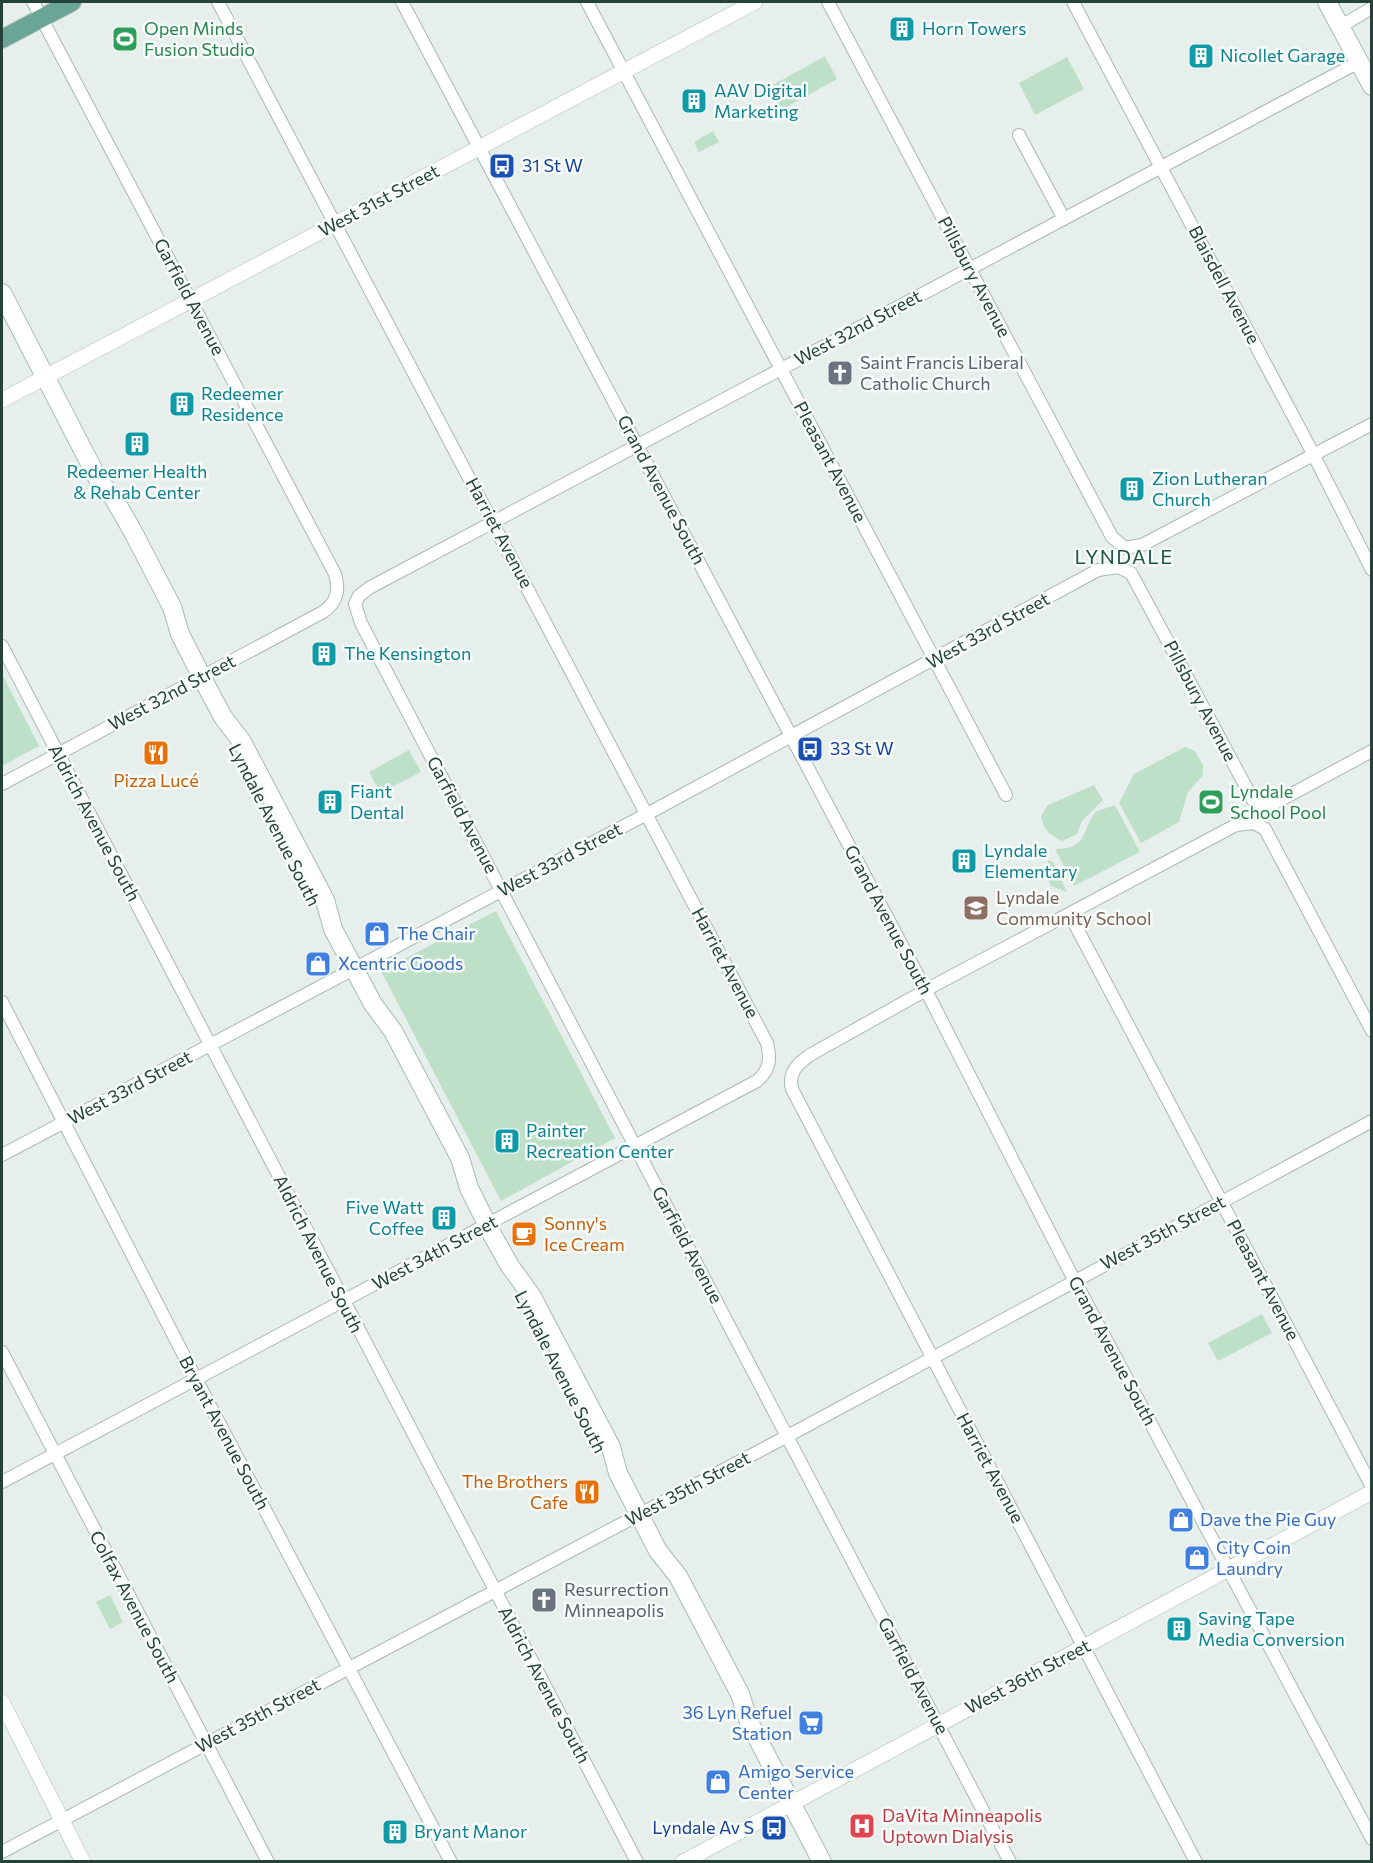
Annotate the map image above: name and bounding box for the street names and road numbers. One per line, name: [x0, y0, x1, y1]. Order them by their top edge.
street label: West 31st Street: [314, 159, 443, 241]
street label: Pillsbury Avenue: [934, 212, 1016, 341]
street label: Blaisdell Avenue: [1184, 222, 1265, 347]
street label: Garfield Avenue: [150, 234, 230, 359]
street label: West 32nd Street: [790, 284, 925, 370]
street label: Pleasant Avenue: [790, 397, 872, 526]
street label: Grand Avenue South: [613, 411, 711, 568]
street label: Harriet Avenue: [462, 473, 538, 592]
street label: West 33rd Street: [922, 587, 1053, 673]
street label: Pillsbury Avenue: [1160, 636, 1242, 765]
street label: West 32nd Street: [104, 649, 239, 735]
street label: Aldrich Avenue South: [44, 740, 146, 905]
street label: Lyndale Avenue South: [224, 740, 325, 909]
street label: Garfield Avenue: [423, 752, 503, 877]
street label: West 33rd Street: [494, 817, 625, 901]
street label: Grand Avenue South: [840, 841, 938, 998]
street label: Harriet Avenue: [688, 903, 764, 1022]
street label: West 33rd Street: [64, 1045, 195, 1129]
street label: Aldrich Avenue South: [270, 1171, 368, 1336]
street label: Garfield Avenue: [648, 1182, 728, 1307]
street label: West 35th Street: [1096, 1190, 1229, 1274]
street label: West 34th Street: [368, 1210, 501, 1294]
street label: Pleasant Avenue: [1223, 1215, 1305, 1344]
street label: Grand Avenue South: [1064, 1272, 1162, 1429]
street label: Lyndale Avenue South: [510, 1287, 611, 1456]
street label: Bryant Avenue South: [175, 1352, 275, 1513]
street label: Harriet Avenue: [953, 1408, 1029, 1527]
street label: West 35th Street: [621, 1446, 754, 1530]
street label: Colfax Avenue South: [85, 1527, 184, 1687]
street label: Aldrich Avenue South: [494, 1602, 596, 1767]
street label: Garfield Avenue: [874, 1613, 954, 1738]
street label: West 36th Street: [961, 1634, 1094, 1718]
street label: West 35th Street: [191, 1673, 324, 1757]

